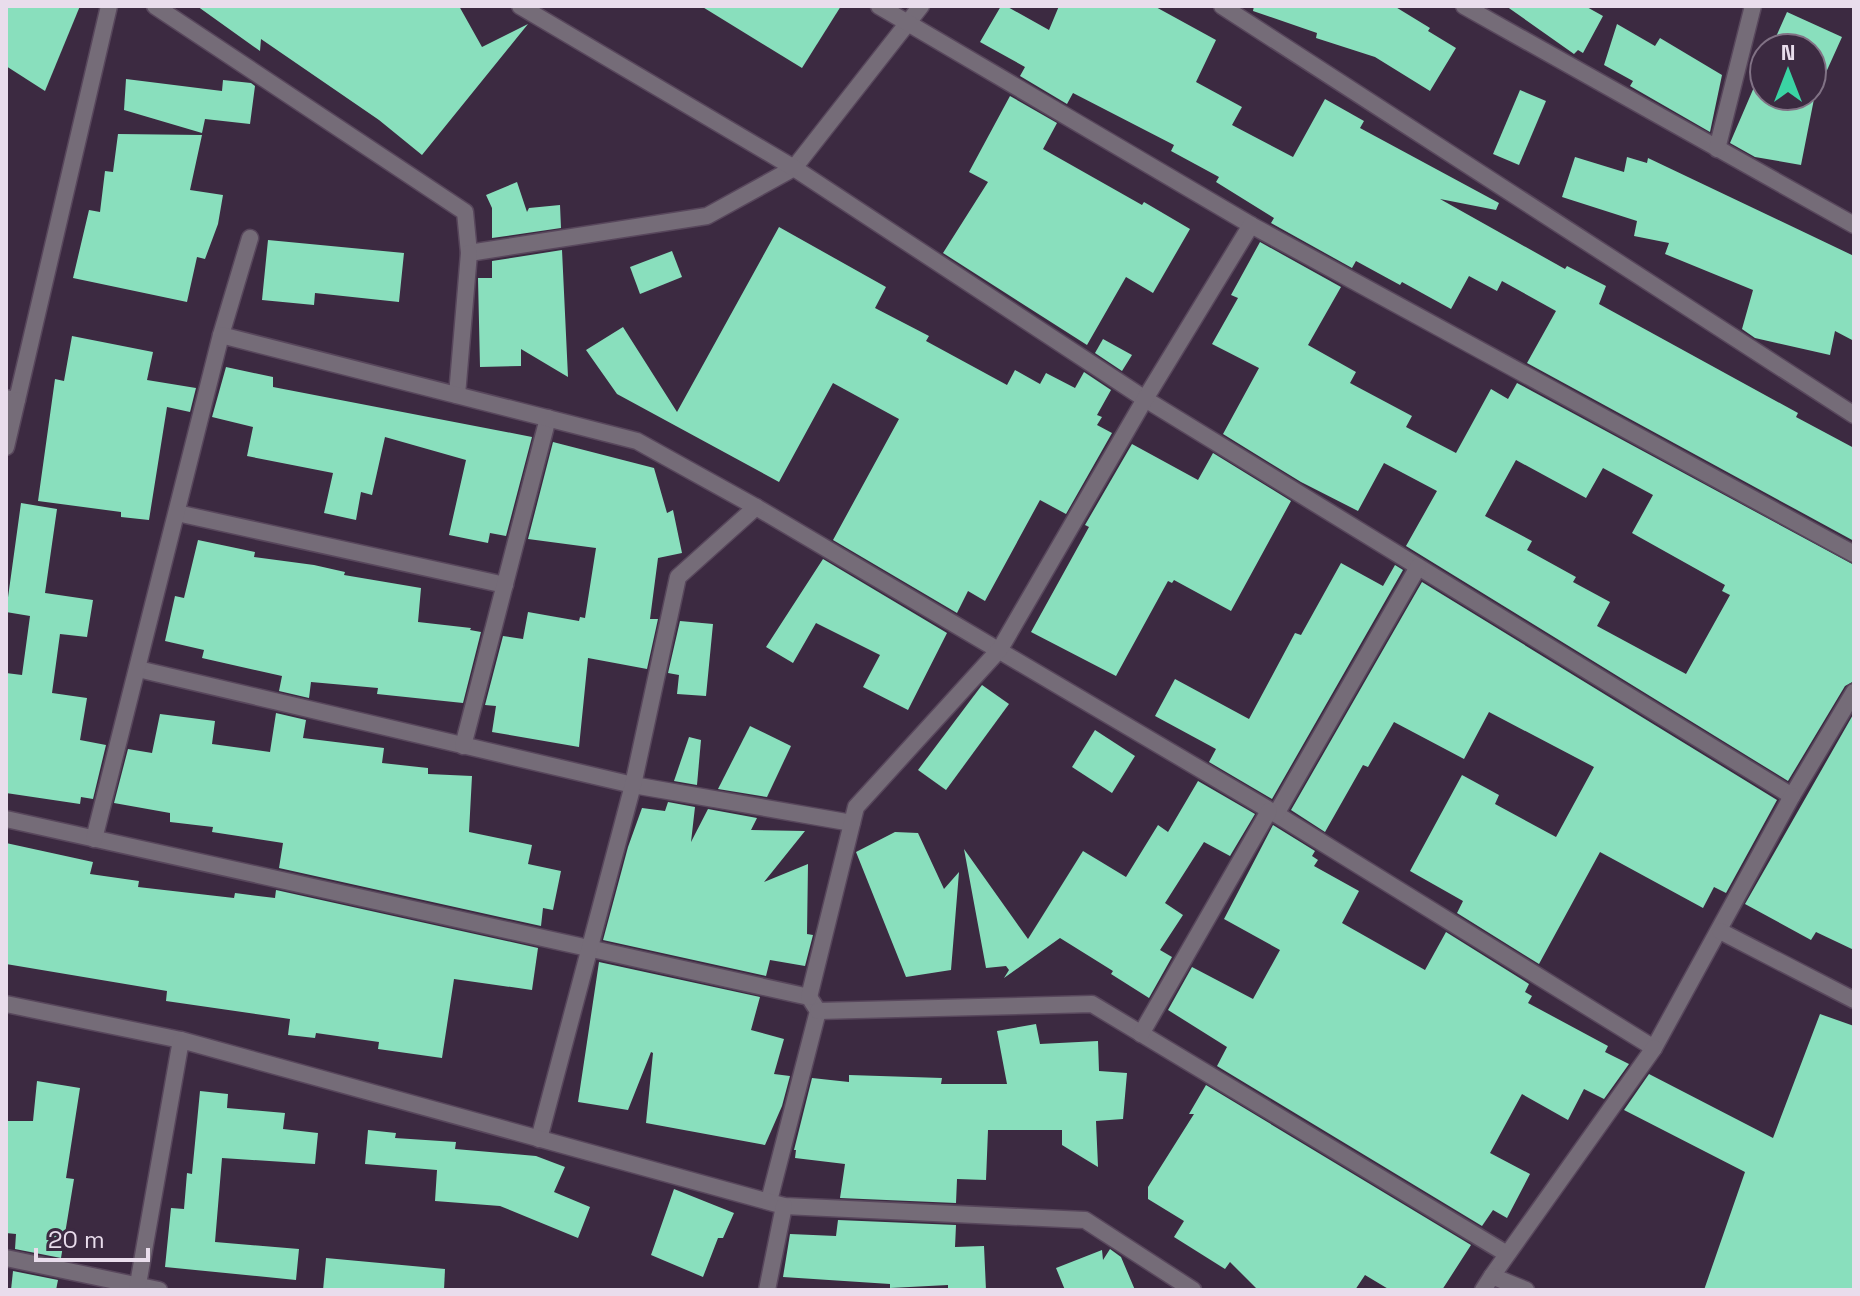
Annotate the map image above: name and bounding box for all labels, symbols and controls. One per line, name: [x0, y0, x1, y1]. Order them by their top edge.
north arrow: [1748, 32, 1828, 112]
text: N: [1781, 38, 1795, 66]
scale bar: [36, 1212, 148, 1262]
text: 20 m: [48, 1224, 105, 1255]

